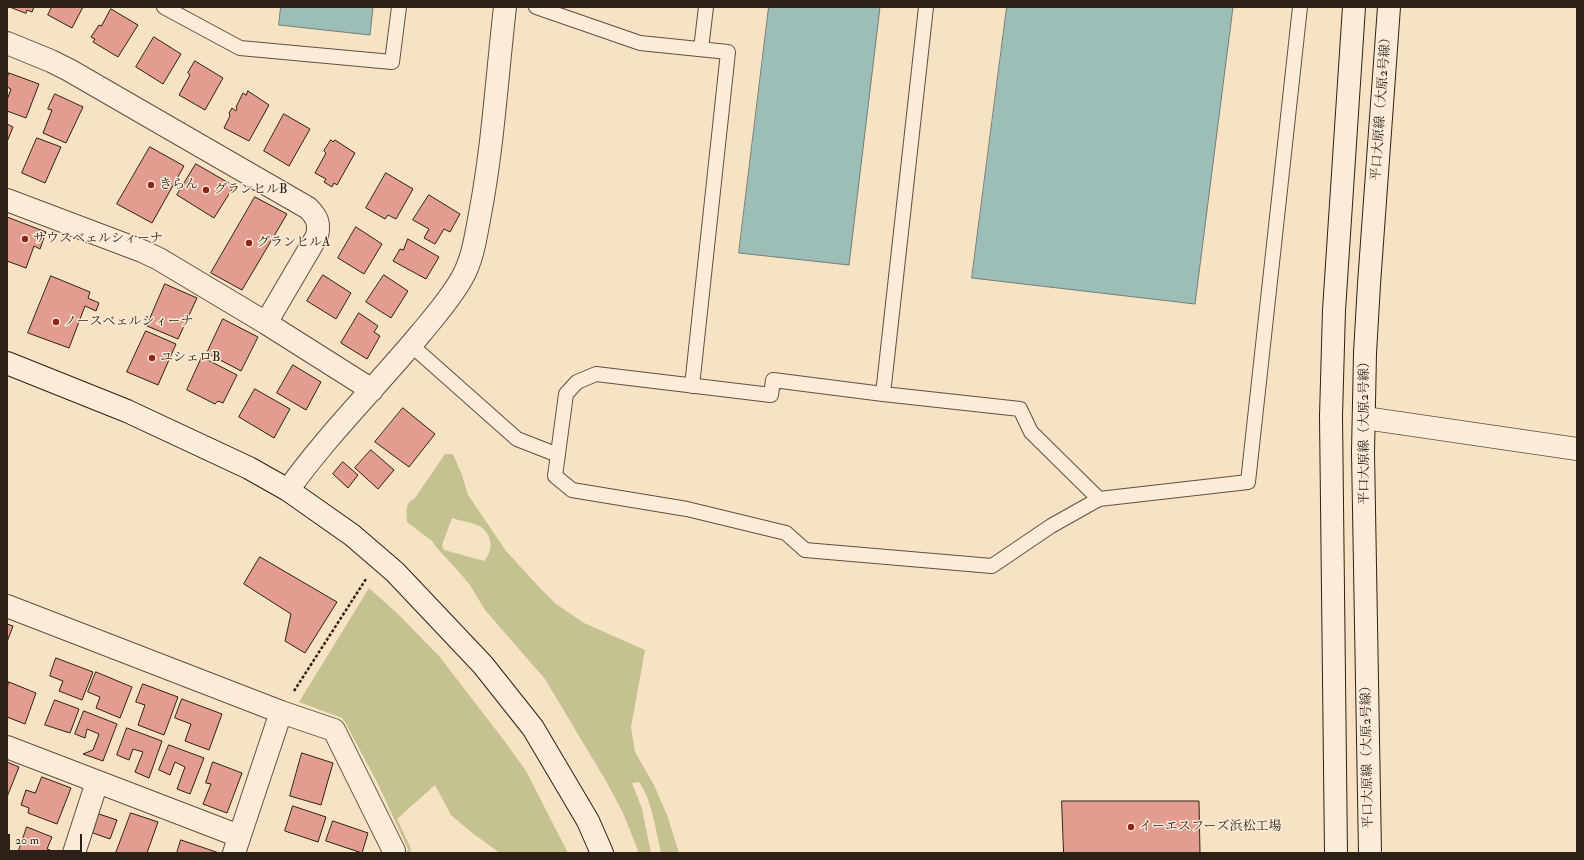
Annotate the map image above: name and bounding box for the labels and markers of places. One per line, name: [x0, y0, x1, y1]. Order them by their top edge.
place label: きらん: [159, 177, 198, 193]
marker: きらん: [146, 180, 156, 190]
place label: グランヒルB: [214, 182, 288, 198]
marker: グランヒルB: [201, 185, 211, 195]
place label: サウスベェルシィーナ: [33, 231, 163, 247]
marker: サウスベェルシィーナ: [20, 234, 30, 244]
place label: グランヒルA: [257, 235, 330, 251]
marker: グランヒルA: [244, 238, 254, 248]
place label: ノースベェルシィーナ: [64, 314, 194, 330]
marker: ノースベェルシィーナ: [51, 317, 61, 327]
place label: ユシェロB: [160, 350, 221, 366]
marker: ユシェロB: [147, 353, 157, 363]
place label: イーエスフーズ浜松工場: [1139, 819, 1282, 835]
marker: イーエスフーズ浜松工場: [1126, 822, 1136, 832]

